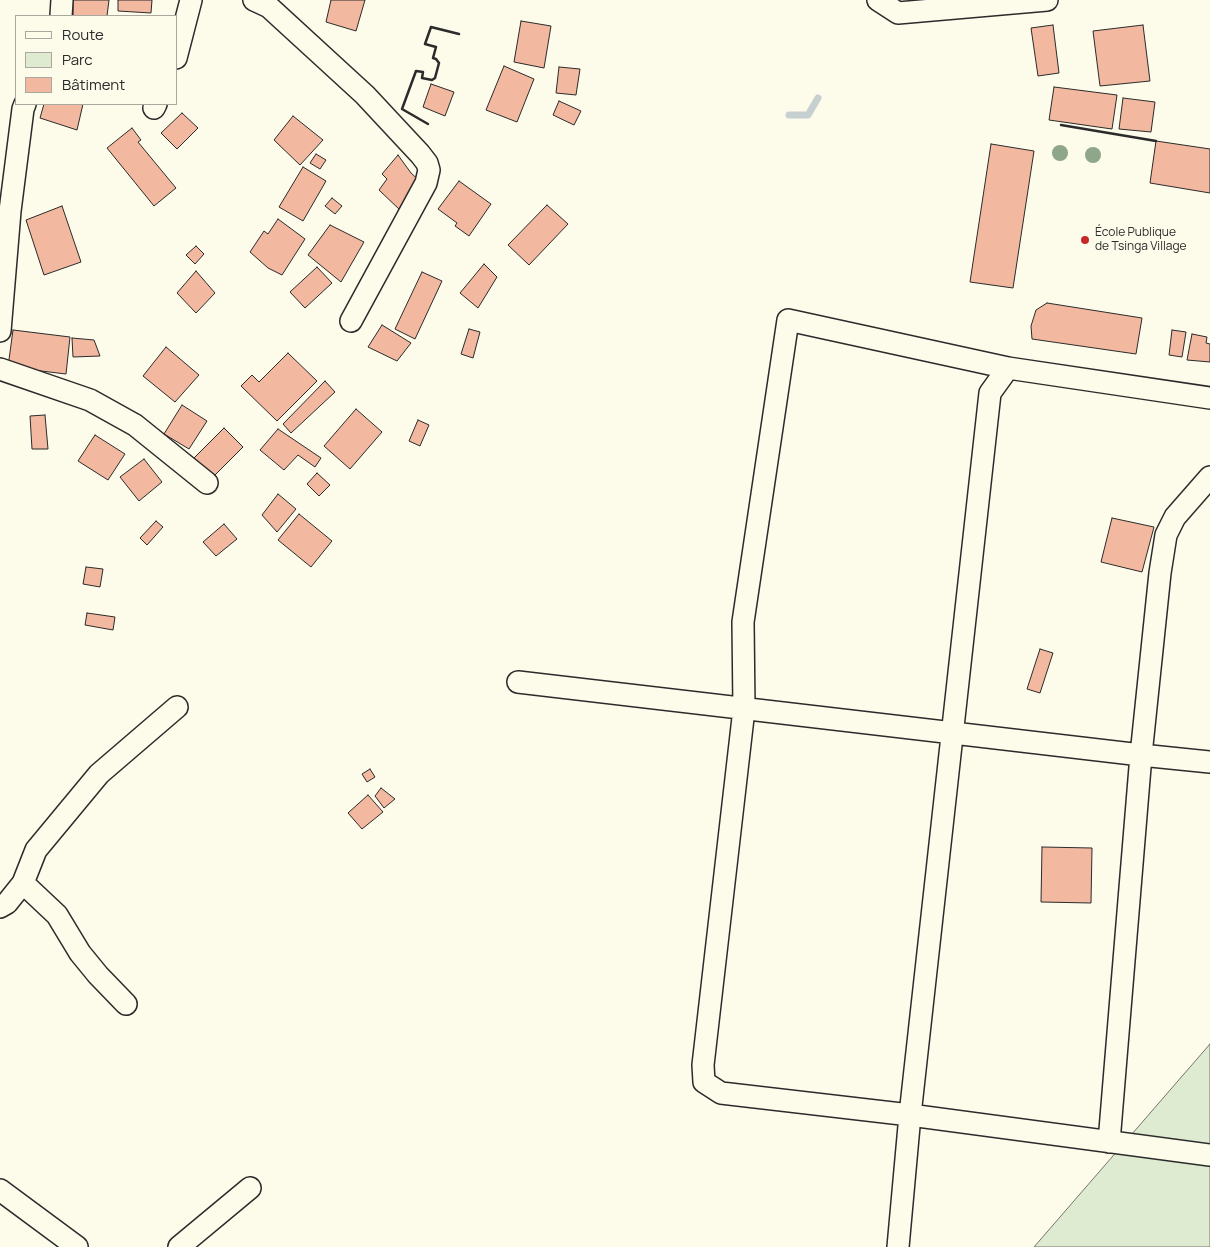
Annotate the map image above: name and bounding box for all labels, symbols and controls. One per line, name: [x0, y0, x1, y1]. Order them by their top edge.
legend: [15, 15, 178, 105]
text: Route: [62, 24, 104, 45]
text: Parc: [62, 49, 93, 70]
text: Bâtiment: [62, 74, 125, 95]
place label: École Publique de Tsinga Village: [1095, 226, 1187, 254]
marker: École Publique de Tsinga Village: [1079, 234, 1091, 246]

